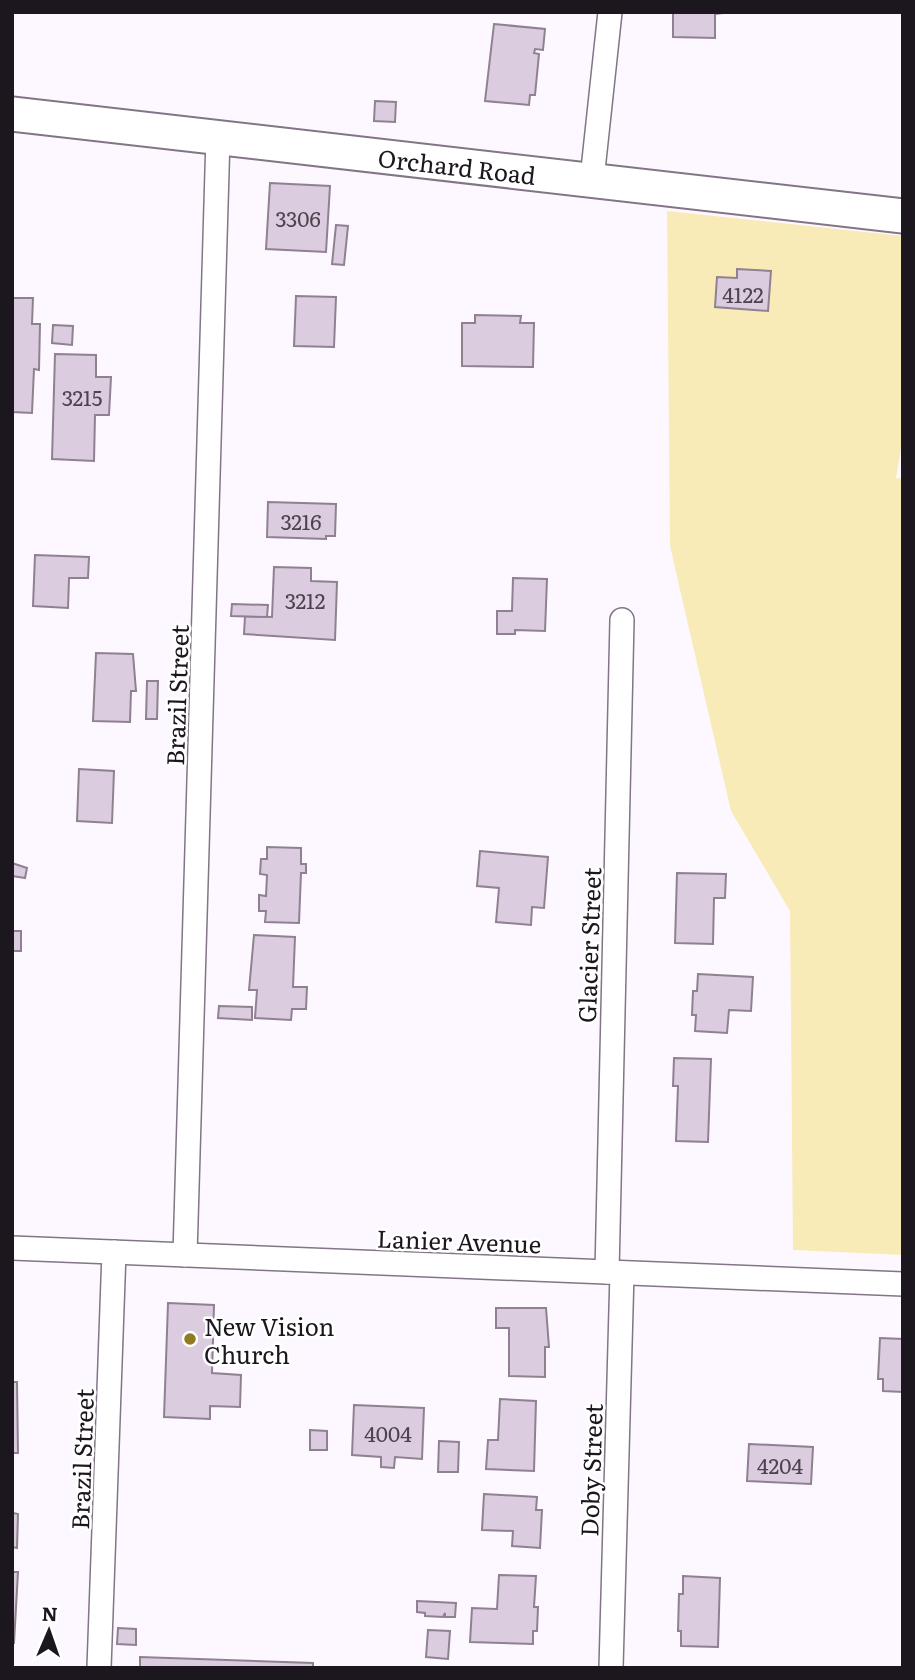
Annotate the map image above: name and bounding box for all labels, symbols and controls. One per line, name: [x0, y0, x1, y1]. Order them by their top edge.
street label: Orchard Road: [376, 139, 538, 191]
house number: 3306: [275, 202, 321, 233]
house number: 4122: [722, 278, 764, 309]
house number: 3215: [62, 381, 102, 412]
house number: 3216: [280, 505, 322, 536]
house number: 3212: [285, 584, 325, 615]
street label: Brazil Street: [156, 623, 196, 766]
street label: Glacier Street: [568, 866, 608, 1023]
street label: Lanier Avenue: [376, 1220, 542, 1260]
place label: New Vision Church: [204, 1308, 335, 1371]
marker: New Vision Church: [182, 1331, 198, 1347]
street label: Brazil Street: [61, 1387, 101, 1530]
street label: Doby Street: [570, 1403, 610, 1537]
house number: 4004: [364, 1417, 412, 1448]
house number: 4204: [757, 1449, 803, 1480]
north arrow: [14, 1596, 84, 1666]
text: N: [41, 1599, 58, 1627]

